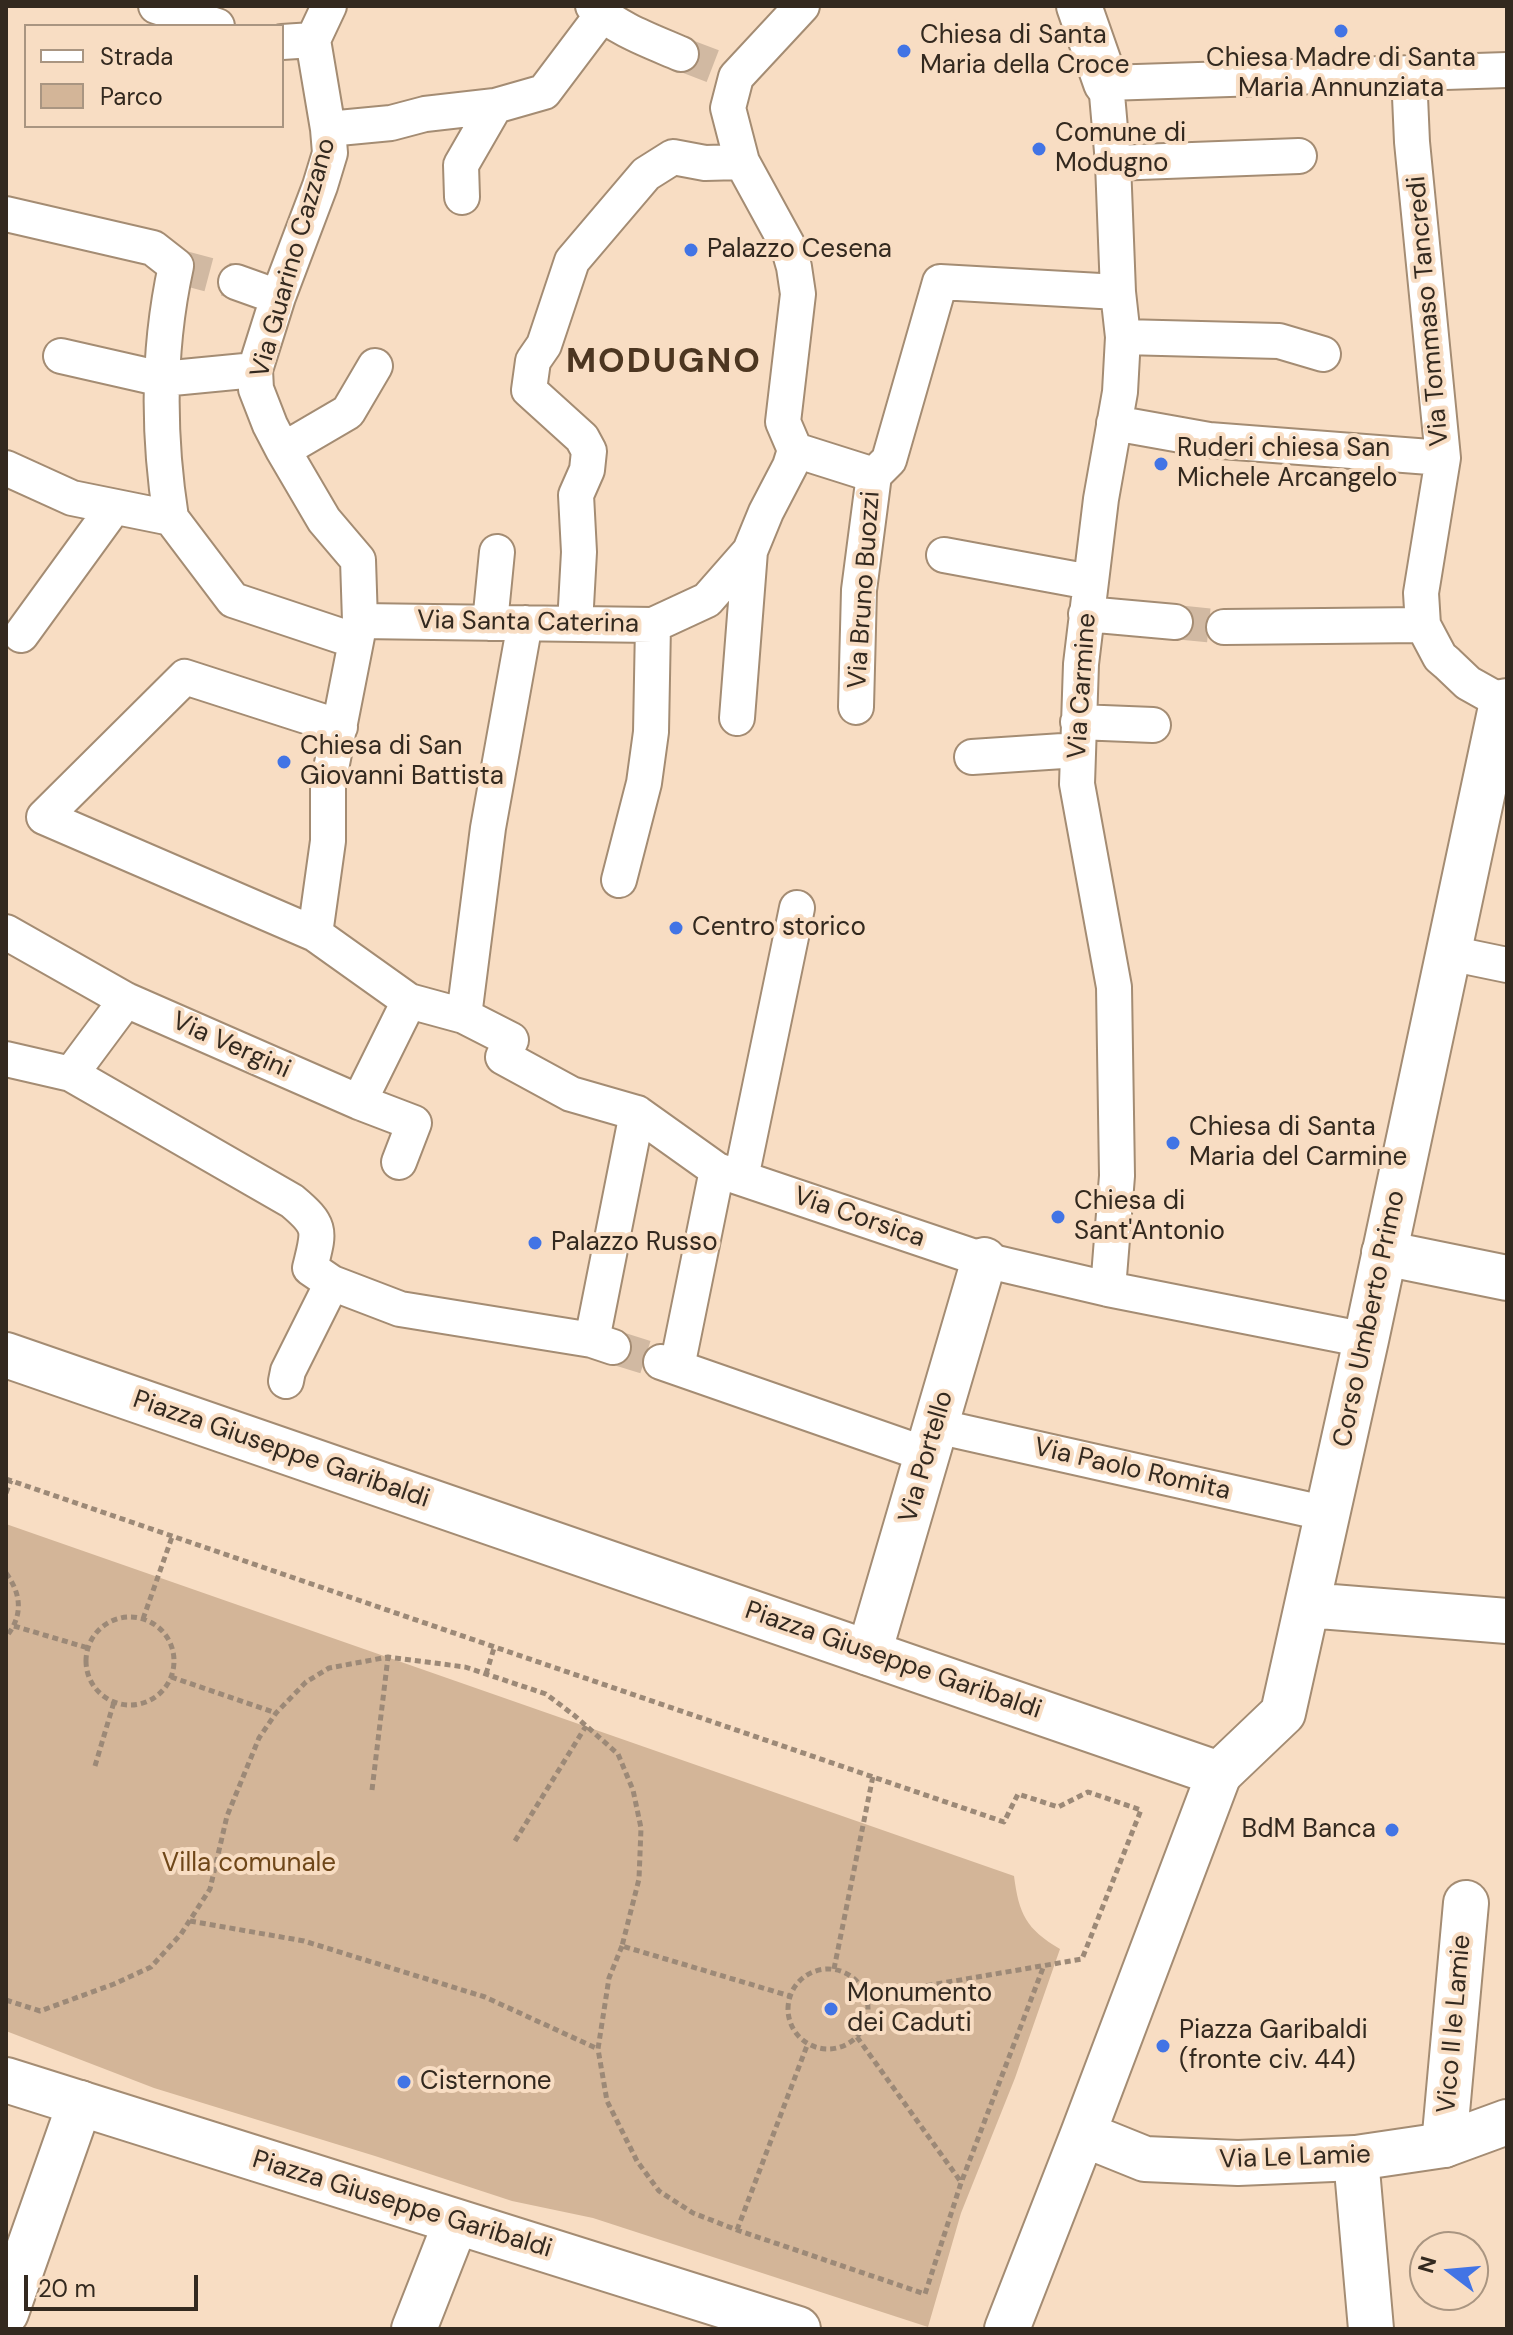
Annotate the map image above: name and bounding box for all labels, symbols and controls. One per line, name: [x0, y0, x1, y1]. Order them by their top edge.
place label: Chiesa di Santa Maria della Croce: [920, 20, 1129, 82]
marker: Chiesa Madre di Santa Maria Annunziata: [1332, 22, 1350, 40]
legend: [24, 24, 284, 128]
text: Strada: [100, 41, 173, 72]
marker: Chiesa di Santa Maria della Croce: [895, 42, 913, 60]
place label: Chiesa Madre di Santa Maria Annunziata: [1206, 43, 1476, 104]
text: Parco: [100, 81, 163, 112]
place label: Comune di Modugno: [1055, 118, 1186, 180]
street label: Via Guarino Cazzano: [245, 135, 343, 381]
marker: Comune di Modugno: [1030, 140, 1048, 158]
street label: Via Tommaso Tancredi: [1402, 175, 1456, 447]
place label: Palazzo Cesena: [707, 234, 892, 266]
marker: Palazzo Cesena: [682, 241, 700, 259]
district label: MODUGNO: [566, 343, 762, 383]
place label: Ruderi chiesa San Michele Arcangelo: [1177, 433, 1397, 494]
marker: Ruderi chiesa San Michele Arcangelo: [1152, 455, 1170, 473]
street label: Via Bruno Buozzi: [843, 490, 887, 690]
street label: Via Santa Caterina: [417, 605, 639, 641]
street label: Via Carmine: [1062, 612, 1104, 760]
place label: Chiesa di San Giovanni Battista: [300, 731, 504, 792]
marker: Chiesa di San Giovanni Battista: [275, 753, 293, 771]
place label: Centro storico: [692, 912, 866, 944]
marker: Centro storico: [667, 919, 685, 937]
street label: Via Vergini: [167, 1006, 295, 1086]
place label: Chiesa di Santa Maria del Carmine: [1189, 1112, 1407, 1174]
marker: Chiesa di Santa Maria del Carmine: [1164, 1134, 1182, 1152]
street label: Via Corsica: [789, 1181, 929, 1255]
place label: Chiesa di Sant'Antonio: [1074, 1186, 1225, 1248]
street label: Corso Umberto Primo: [1328, 1188, 1412, 1450]
marker: Chiesa di Sant'Antonio: [1049, 1208, 1067, 1226]
place label: Palazzo Russo: [551, 1227, 718, 1259]
marker: Palazzo Russo: [526, 1234, 544, 1252]
street label: Piazza Giuseppe Garibaldi: [129, 1385, 433, 1515]
street label: Via Portello: [893, 1387, 961, 1527]
street label: Via Paolo Romita: [1031, 1432, 1233, 1508]
street label: Piazza Giuseppe Garibaldi: [741, 1596, 1045, 1726]
place label: BdM Banca: [1241, 1814, 1376, 1846]
marker: BdM Banca: [1383, 1821, 1401, 1839]
park label: Villa comunale: [162, 1848, 336, 1880]
street label: Vico II le Lamie: [1432, 1933, 1478, 2115]
place label: Monumento dei Caduti: [847, 1978, 992, 2040]
marker: Monumento dei Caduti: [822, 2000, 840, 2018]
place label: Piazza Garibaldi (fronte civ. 44): [1179, 2015, 1368, 2076]
marker: Piazza Garibaldi (fronte civ. 44): [1154, 2037, 1172, 2055]
place label: Cisternone: [420, 2066, 552, 2098]
marker: Cisternone: [395, 2073, 413, 2091]
street label: Via Le Lamie: [1219, 2140, 1371, 2176]
street label: Piazza Giuseppe Garibaldi: [248, 2145, 556, 2265]
north arrow: [1409, 2231, 1489, 2311]
text: N: [1411, 2253, 1444, 2277]
scale bar: [28, 2259, 202, 2309]
text: 20 m: [38, 2273, 96, 2304]

